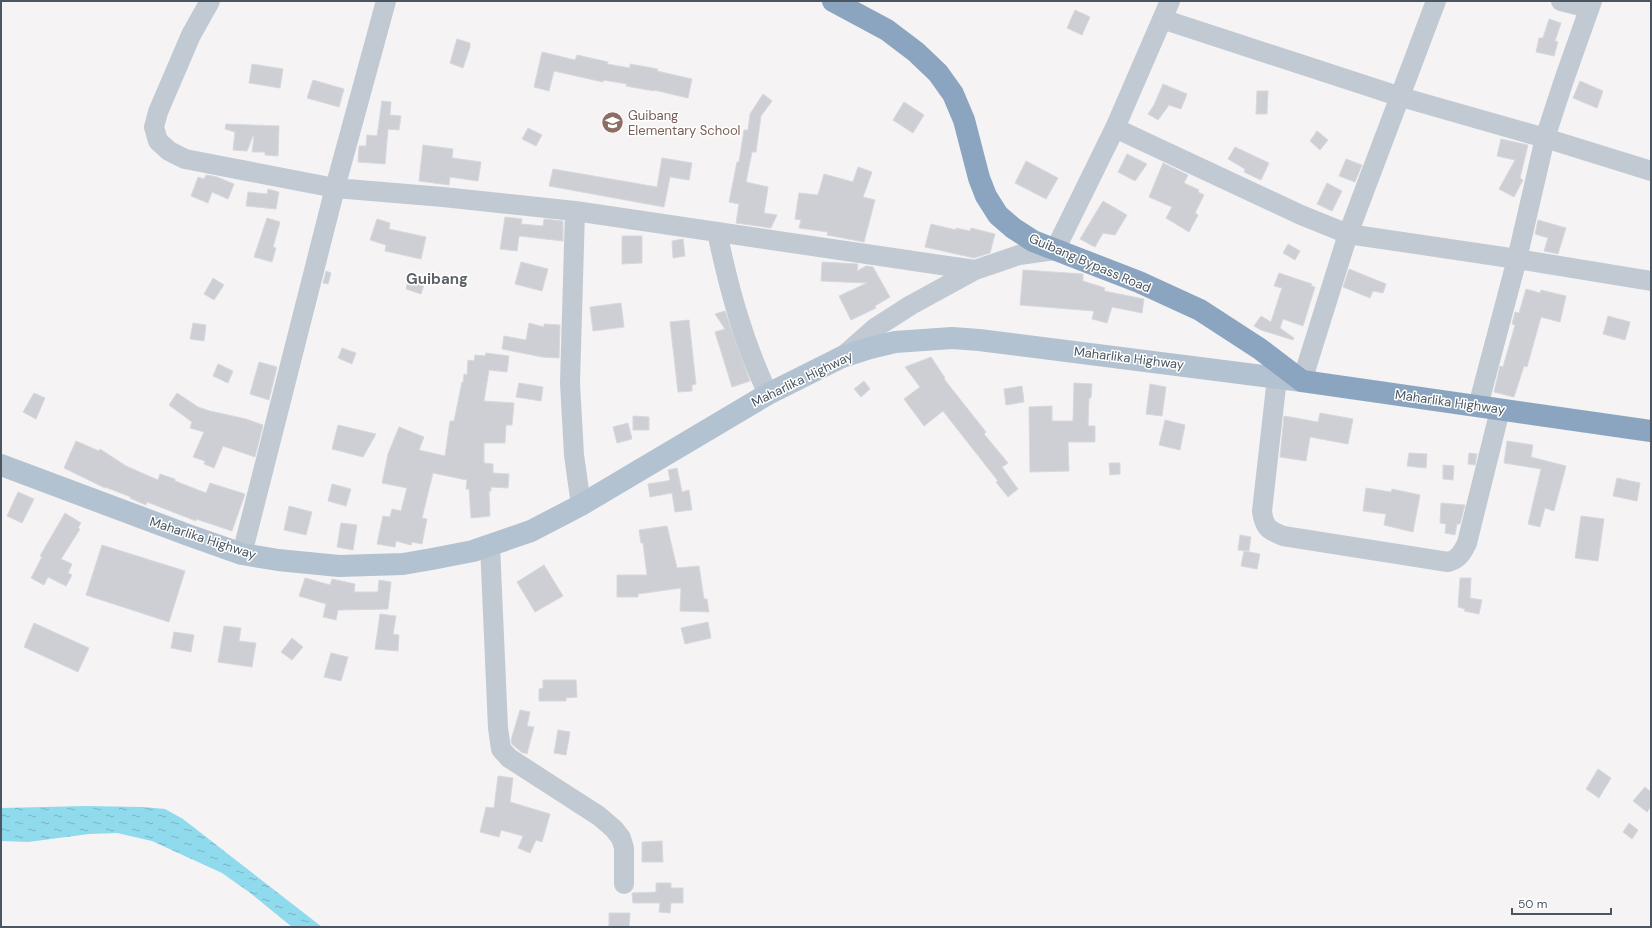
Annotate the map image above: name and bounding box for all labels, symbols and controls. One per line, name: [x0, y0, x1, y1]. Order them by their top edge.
place label: Guibang Elementary School: [628, 107, 741, 139]
school or university icon: Guibang Elementary School: [599, 109, 625, 135]
street label: Guibang Bypass Road: [1026, 230, 1154, 296]
district label: Guibang: [406, 269, 468, 289]
street label: Maharlika Highway: [1073, 343, 1185, 373]
street label: Maharlika Highway: [748, 347, 856, 411]
street label: Maharlika Highway: [1394, 386, 1506, 418]
street label: Maharlika Highway: [148, 513, 258, 563]
scale bar: [1512, 890, 1611, 916]
text: 50 m: [1518, 896, 1547, 912]

